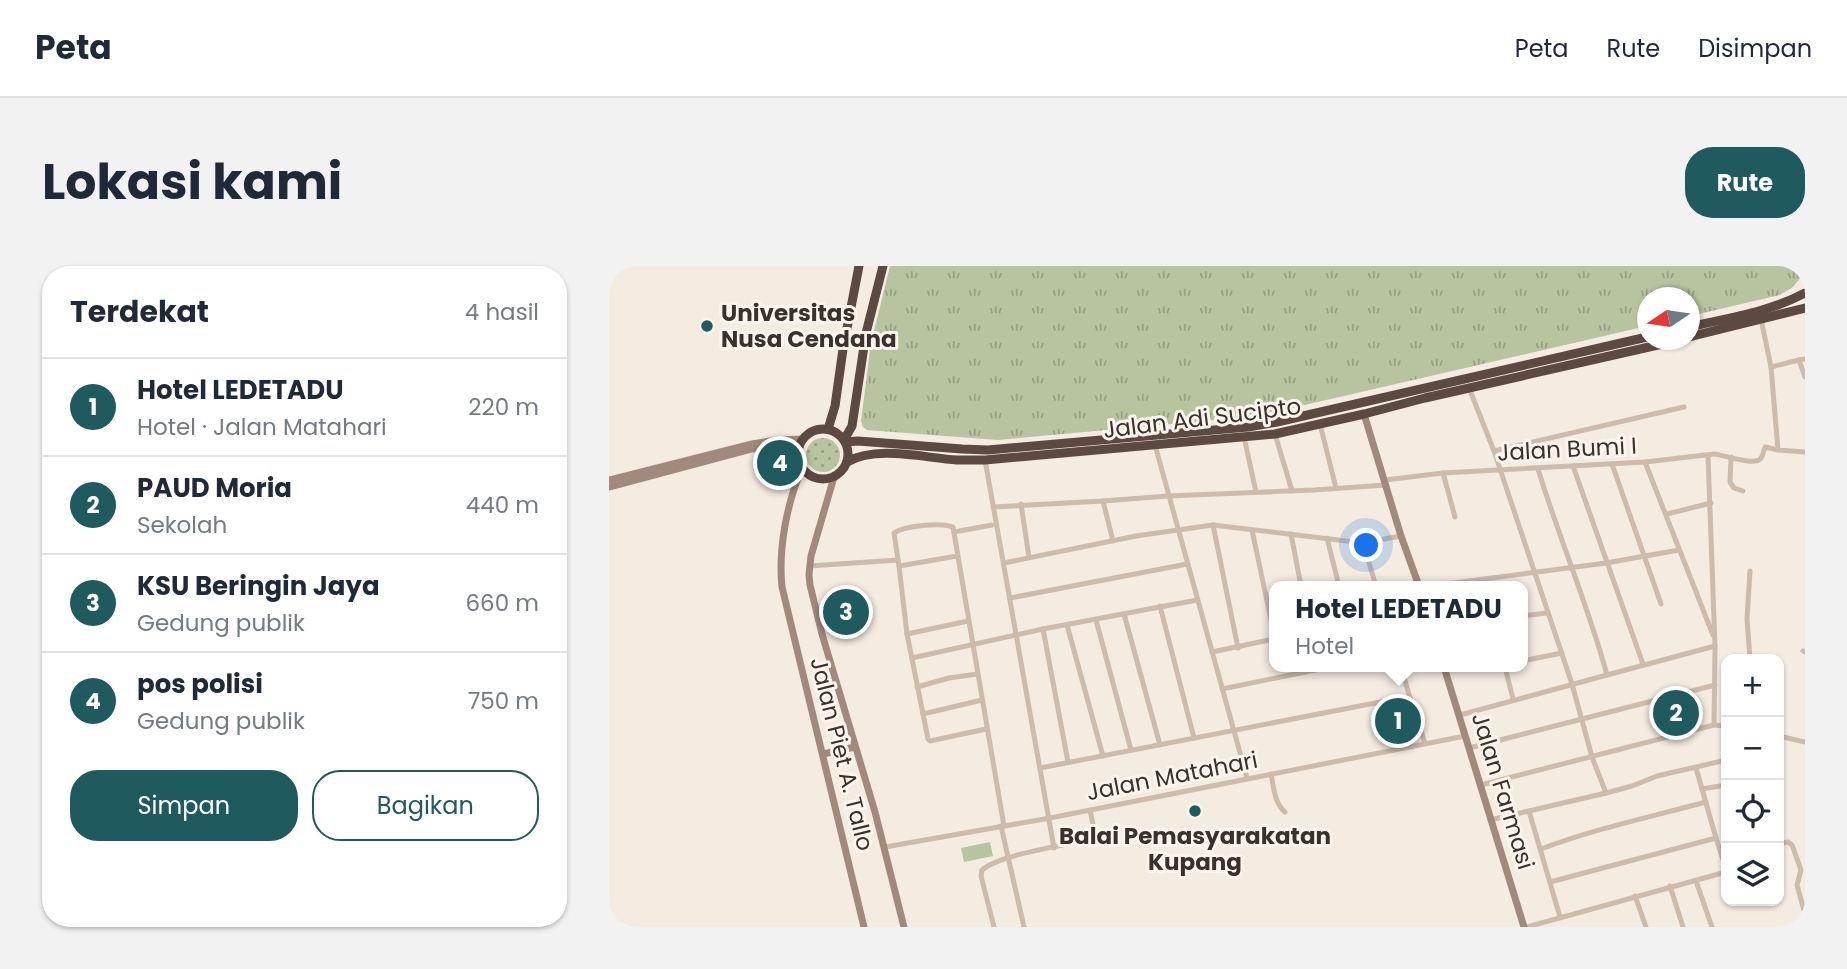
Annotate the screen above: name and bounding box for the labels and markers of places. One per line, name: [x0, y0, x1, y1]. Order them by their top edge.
place label: Universitas Nusa Cendana: [721, 297, 897, 355]
marker: Universitas Nusa Cendana: [699, 318, 715, 334]
pin: 4: [757, 437, 803, 489]
pin: 3: [823, 586, 869, 638]
pin: 2: [1653, 687, 1699, 739]
pin: 1: [1375, 695, 1421, 747]
marker: Balai Pemasyarakatan Kupang: [1187, 803, 1203, 819]
place label: Balai Pemasyarakatan Kupang: [1059, 820, 1331, 878]

